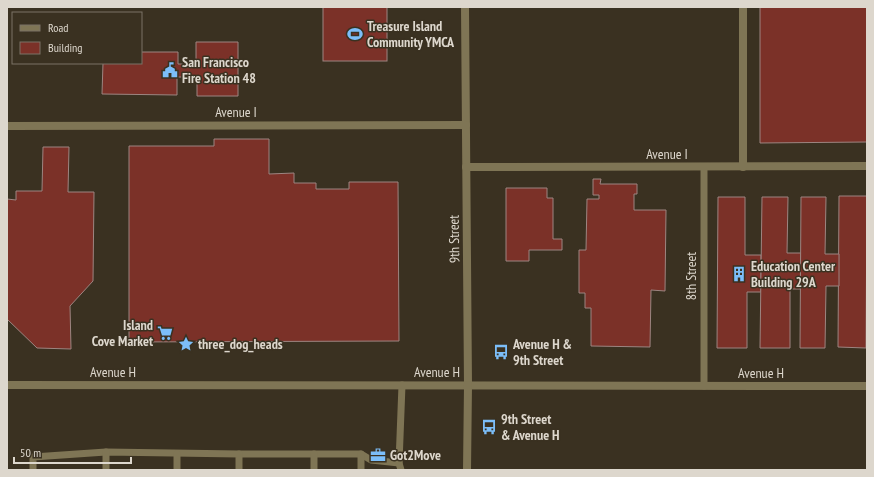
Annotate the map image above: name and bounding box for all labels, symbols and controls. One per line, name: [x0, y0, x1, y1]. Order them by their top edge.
legend: [12, 12, 142, 64]
place label: Treasure Island Community YMCA: [367, 17, 455, 51]
text: Road: [48, 20, 68, 35]
sports icon: Treasure Island Community YMCA: [346, 25, 364, 43]
text: Building: [48, 40, 83, 55]
place label: San Francisco Fire Station 48: [182, 53, 256, 87]
public building icon: San Francisco Fire Station 48: [161, 61, 179, 79]
street label: Avenue I: [215, 103, 257, 121]
street label: Avenue I: [646, 145, 688, 163]
street label: 9th Street: [445, 215, 463, 263]
street label: 8th Street: [682, 252, 700, 300]
place label: Education Center Building 29A: [751, 257, 836, 291]
building icon: Education Center Building 29A: [730, 265, 748, 283]
place label: Island Cove Market: [92, 316, 153, 350]
supermarket icon: Island Cove Market: [156, 324, 174, 342]
place icon: three_dog_heads: [177, 335, 195, 353]
place label: three_dog_heads: [198, 335, 283, 353]
place label: Avenue H & 9th Street: [512, 335, 572, 369]
bus stop icon: Avenue H & 9th Street: [492, 343, 510, 361]
street label: Avenue H: [90, 363, 136, 381]
street label: Avenue H: [414, 363, 460, 381]
street label: Avenue H: [738, 364, 784, 382]
place label: 9th Street & Avenue H: [501, 410, 559, 444]
bus stop icon: 9th Street & Avenue H: [480, 418, 498, 436]
scale bar: [14, 439, 131, 465]
text: 50 m: [20, 445, 41, 460]
office icon: Got2Move: [369, 446, 387, 464]
place label: Got2Move: [390, 446, 441, 464]

